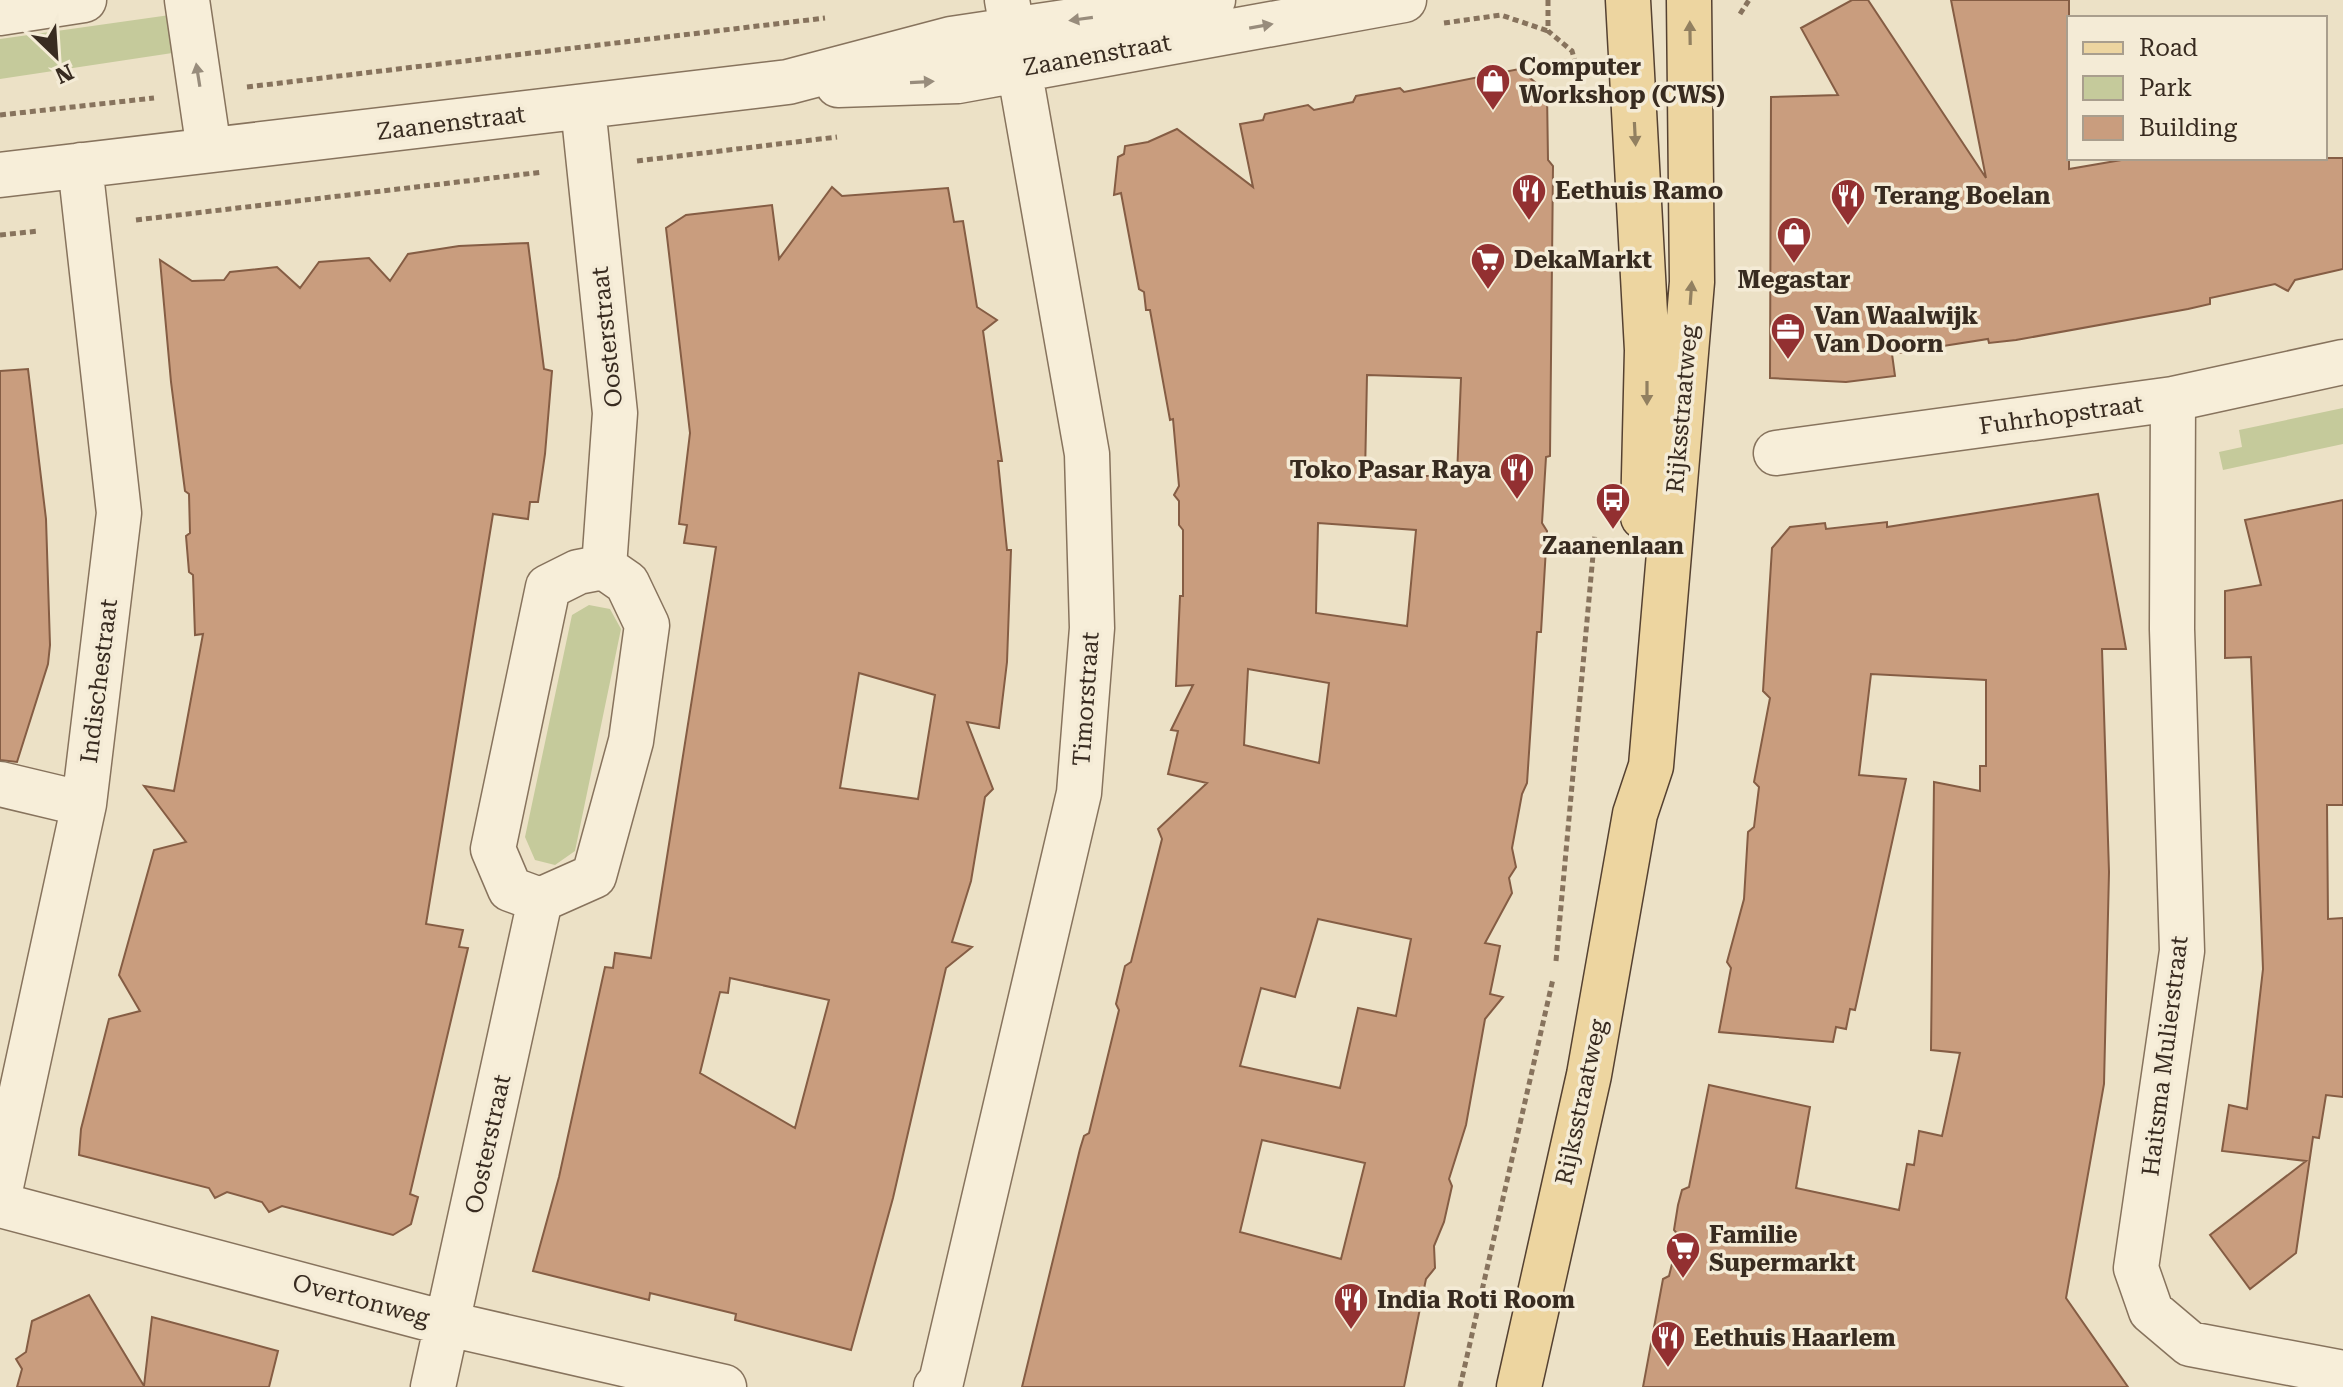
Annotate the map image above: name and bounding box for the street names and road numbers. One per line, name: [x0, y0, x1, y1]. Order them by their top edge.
street label: Zaanenstraat: [1021, 28, 1173, 82]
street label: Zaanenstraat: [375, 100, 527, 146]
street label: Oosterstraat: [586, 265, 628, 409]
street label: Rijksstraatweg: [1661, 323, 1703, 494]
street label: Fuhrhopstraat: [1977, 390, 2145, 440]
street label: Indischestraat: [75, 597, 123, 765]
street label: Timorstraat: [1067, 631, 1105, 767]
street label: Haitsma Mulierstraat: [2136, 934, 2194, 1178]
street label: Rijksstraatweg: [1550, 1016, 1612, 1187]
street label: Oosterstraat: [460, 1072, 516, 1216]
street label: Overtonweg: [289, 1268, 433, 1332]

